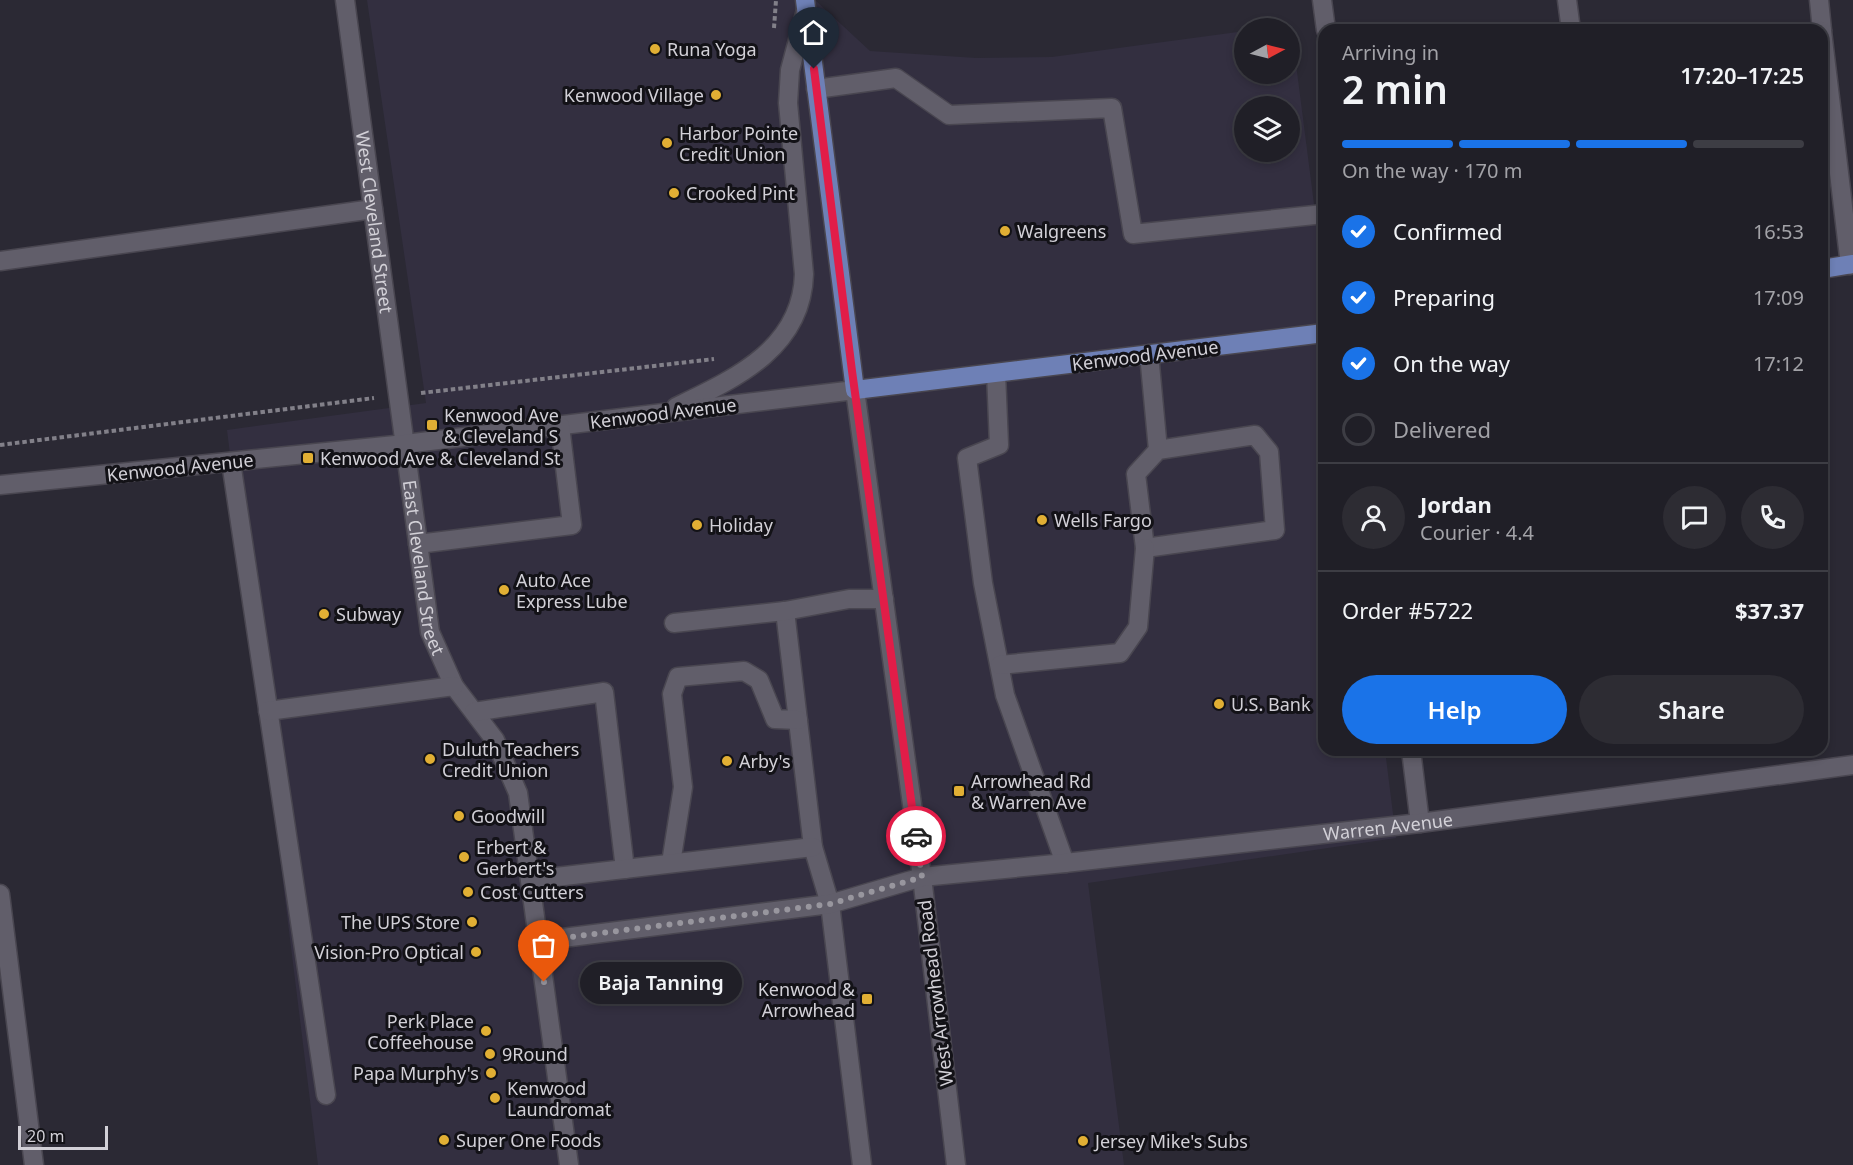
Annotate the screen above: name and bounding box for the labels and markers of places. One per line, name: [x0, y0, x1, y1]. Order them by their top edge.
pin: [788, 7, 839, 69]
place label: Runa Yoga: [667, 37, 757, 61]
marker: Runa Yoga: [648, 42, 662, 56]
place label: Kenwood Village: [564, 83, 704, 107]
marker: Kenwood Village: [709, 88, 723, 102]
place label: Harbor Pointe Credit Union: [679, 121, 798, 166]
marker: Harbor Pointe Credit Union: [660, 136, 674, 150]
place label: Crooked Pint: [686, 181, 795, 205]
marker: Crooked Pint: [667, 186, 681, 200]
place label: Walgreens: [1017, 219, 1106, 243]
marker: Walgreens: [998, 224, 1012, 238]
place label: Kenwood Ave & Cleveland S: [444, 403, 559, 448]
marker: Kenwood Ave & Cleveland S: [425, 418, 439, 432]
place label: Kenwood Ave & Cleveland St: [320, 446, 561, 470]
marker: Kenwood Ave & Cleveland St: [301, 451, 315, 465]
place label: Wells Fargo: [1054, 508, 1152, 532]
place label: Holiday: [709, 513, 774, 537]
marker: Wells Fargo: [1035, 513, 1049, 527]
marker: Holiday: [690, 518, 704, 532]
place label: Auto Ace Express Lube: [516, 568, 628, 613]
marker: Auto Ace Express Lube: [497, 583, 511, 597]
place label: Subway: [336, 602, 402, 626]
marker: Subway: [317, 607, 331, 621]
place label: U.S. Bank: [1231, 692, 1311, 716]
marker: U.S. Bank: [1212, 697, 1226, 711]
place label: Duluth Teachers Credit Union: [442, 737, 579, 782]
place label: Arby's: [739, 749, 791, 773]
marker: Duluth Teachers Credit Union: [423, 752, 437, 766]
marker: Arby's: [720, 754, 734, 768]
place label: Arrowhead Rd & Warren Ave: [971, 769, 1091, 814]
marker: Arrowhead Rd & Warren Ave: [952, 784, 966, 798]
place label: Goodwill: [471, 804, 545, 828]
marker: Goodwill: [452, 809, 466, 823]
place label: Erbert & Gerbert's: [476, 835, 554, 880]
marker: Erbert & Gerbert's: [457, 850, 471, 864]
place label: Cost Cutters: [480, 880, 584, 904]
marker: Cost Cutters: [461, 885, 475, 899]
place label: The UPS Store: [341, 910, 460, 934]
marker: The UPS Store: [465, 915, 479, 929]
pin: [518, 920, 569, 982]
place label: Vision-Pro Optical: [314, 940, 464, 964]
marker: Vision-Pro Optical: [469, 945, 483, 959]
callout: Baja Tanning: [580, 961, 742, 1003]
place label: Kenwood & Arrowhead: [758, 977, 856, 1022]
marker: Kenwood & Arrowhead: [860, 992, 874, 1006]
place label: Perk Place Coffeehouse: [367, 1009, 474, 1054]
marker: Perk Place Coffeehouse: [479, 1024, 493, 1038]
place label: 9Round: [502, 1042, 568, 1066]
marker: 9Round: [483, 1047, 497, 1061]
place label: Papa Murphy's: [353, 1061, 479, 1085]
marker: Papa Murphy's: [484, 1066, 498, 1080]
place label: Kenwood Laundromat: [507, 1076, 612, 1121]
marker: Kenwood Laundromat: [488, 1091, 502, 1105]
place label: Super One Foods: [456, 1128, 601, 1152]
place label: Jersey Mike's Subs: [1093, 1129, 1248, 1153]
marker: Super One Foods: [437, 1133, 451, 1147]
marker: Jersey Mike's Subs: [1076, 1134, 1090, 1148]

